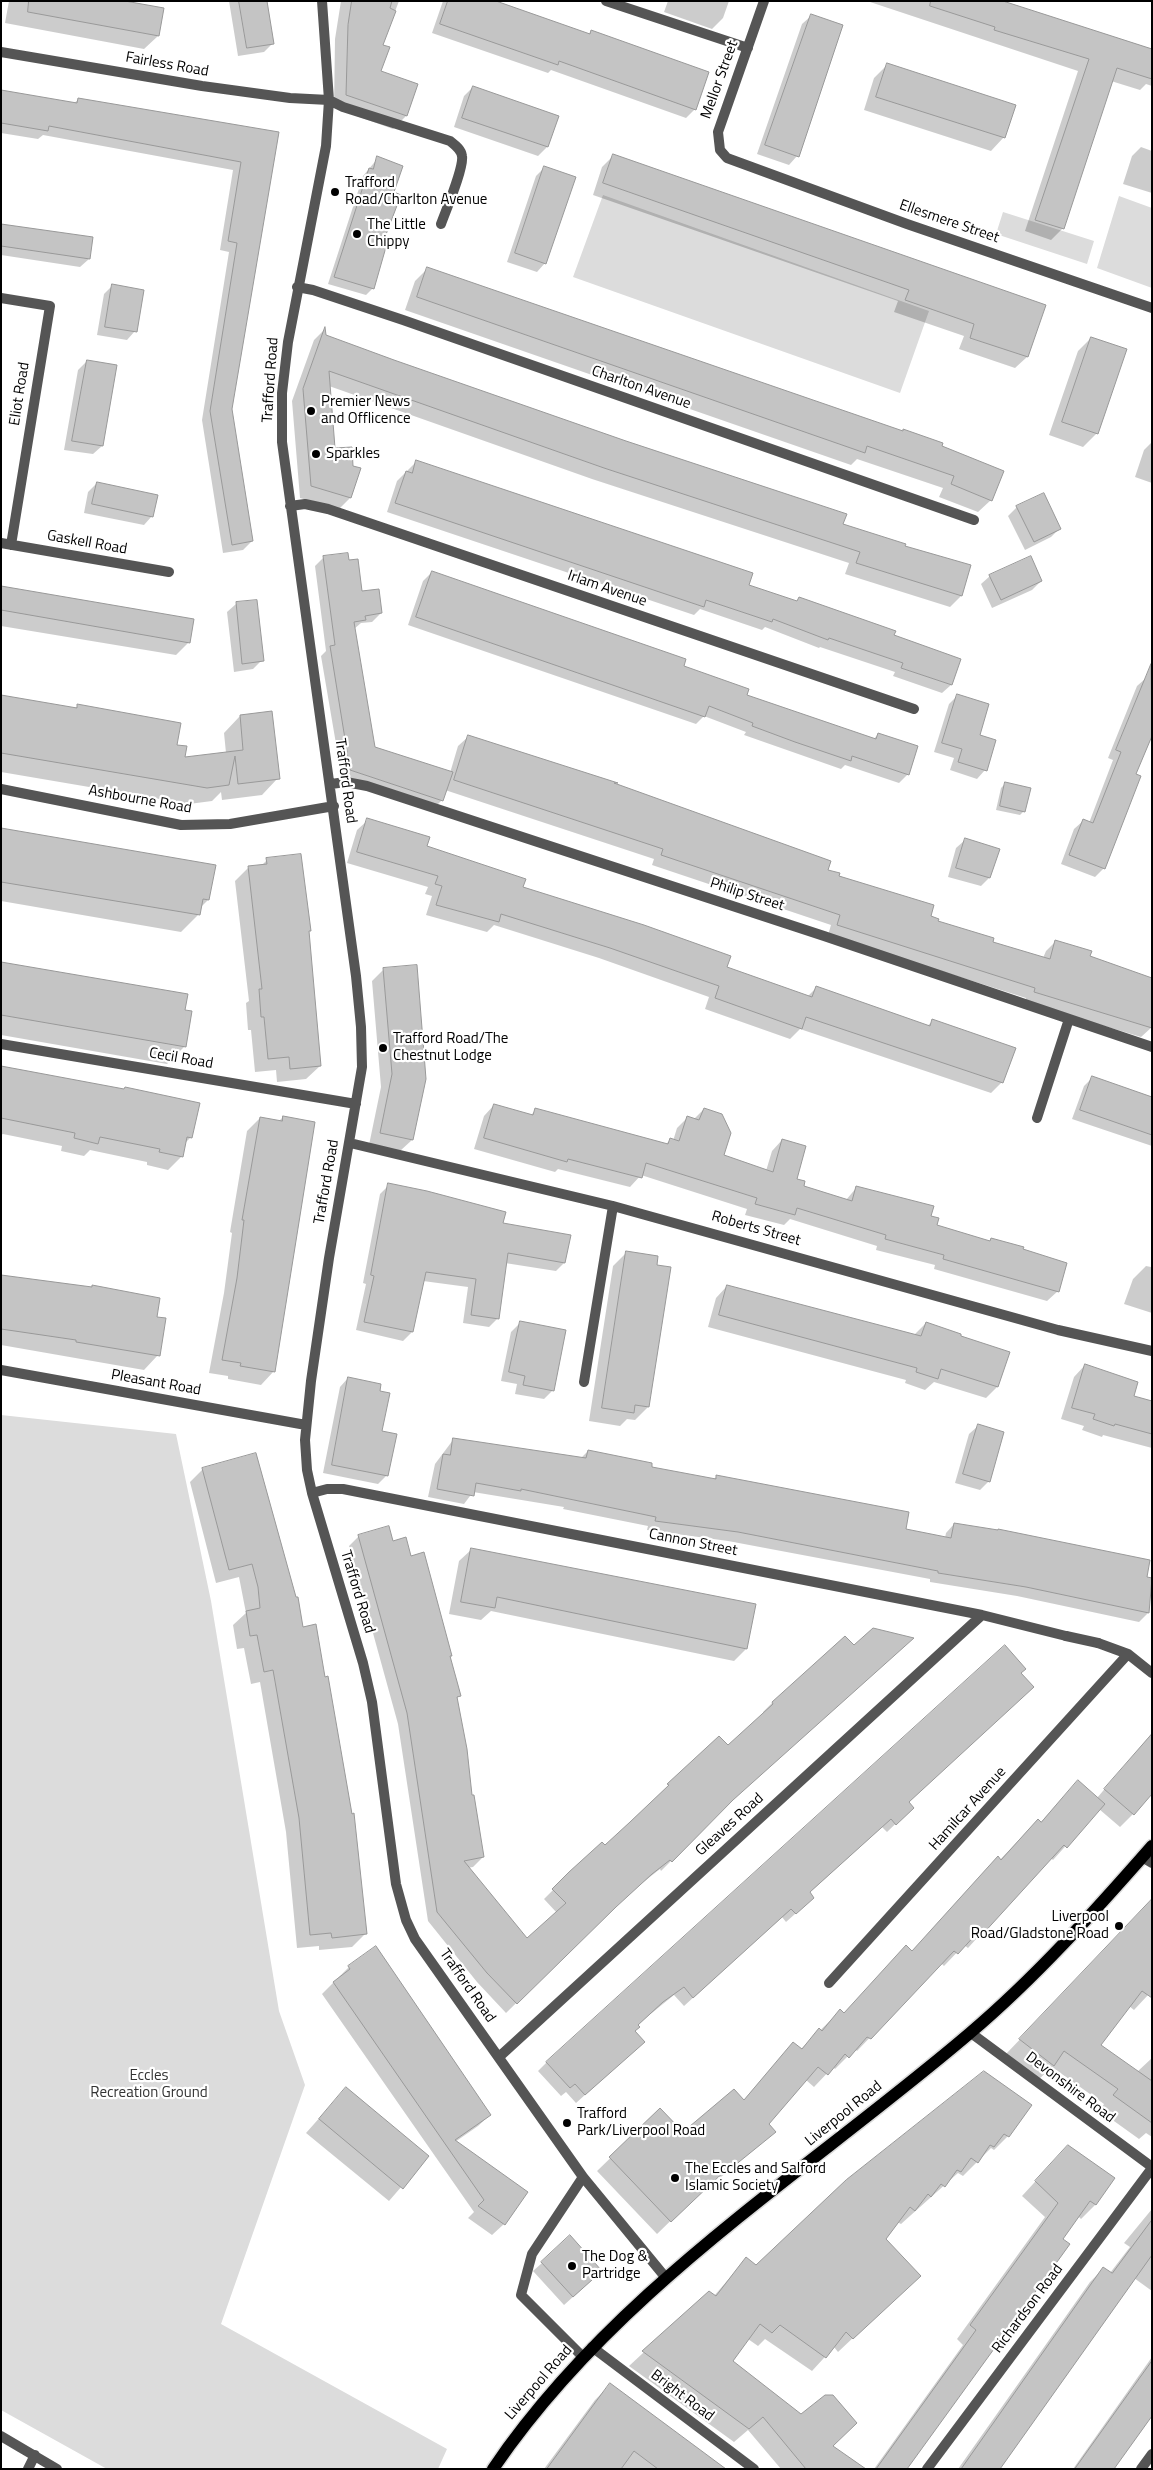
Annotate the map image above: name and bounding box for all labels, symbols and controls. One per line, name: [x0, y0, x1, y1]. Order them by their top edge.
street label: Mellor Street: [698, 38, 742, 122]
street label: Fairless Road: [124, 49, 210, 81]
place label: Trafford Road/Charlton Avenue: [345, 174, 487, 209]
marker: Trafford Road/Charlton Avenue: [329, 186, 341, 198]
street label: Ellesmere Street: [897, 196, 1001, 248]
place label: The Little Chippy: [367, 216, 426, 251]
marker: The Little Chippy: [351, 228, 363, 240]
street label: Trafford Road: [259, 337, 283, 423]
street label: Eliot Road: [6, 361, 34, 427]
street label: Charlton Avenue: [589, 363, 693, 413]
place label: Premier News and Offlicence: [321, 393, 410, 428]
marker: Premier News and Offlicence: [305, 405, 317, 417]
place label: Sparkles: [326, 445, 380, 463]
marker: Sparkles: [310, 448, 322, 460]
street label: Gaskell Road: [46, 527, 128, 559]
street label: Irlam Avenue: [565, 567, 649, 611]
street label: Trafford Road: [330, 737, 360, 825]
street label: Ashbourne Road: [87, 782, 193, 818]
street label: Philip Street: [708, 875, 786, 915]
place label: Trafford Road/The Chestnut Lodge: [393, 1030, 508, 1065]
marker: Trafford Road/The Chestnut Lodge: [377, 1042, 389, 1054]
street label: Cecil Road: [148, 1045, 214, 1073]
street label: Trafford Road: [311, 1138, 343, 1226]
street label: Roberts Street: [709, 1208, 803, 1250]
street label: Pleasant Road: [110, 1366, 202, 1400]
street label: Cannon Street: [647, 1526, 739, 1560]
street label: Trafford Road: [336, 1548, 378, 1636]
street label: Hamilcar Avenue: [926, 1763, 1010, 1855]
street label: Gleaves Road: [692, 1790, 768, 1860]
place label: Liverpool Road/Gladstone Road: [971, 1908, 1109, 1943]
marker: Liverpool Road/Gladstone Road: [1113, 1920, 1125, 1932]
street label: Trafford Road: [435, 1946, 499, 2026]
street label: Devonshire Road: [1022, 2049, 1118, 2127]
park label: Eccles Recreation Ground: [90, 2067, 208, 2102]
street label: Liverpool Road: [802, 2078, 886, 2150]
place label: Trafford Park/Liverpool Road: [577, 2105, 705, 2140]
marker: Trafford Park/Liverpool Road: [561, 2117, 573, 2129]
place label: The Eccles and Salford Islamic Society: [685, 2160, 826, 2195]
marker: The Eccles and Salford Islamic Society: [669, 2172, 681, 2184]
place label: The Dog & Partridge: [582, 2248, 648, 2283]
marker: The Dog & Partridge: [566, 2260, 578, 2272]
street label: Richardson Road: [989, 2261, 1067, 2357]
street label: Liverpool Road: [502, 2342, 576, 2424]
street label: Bright Road: [647, 2366, 717, 2426]

